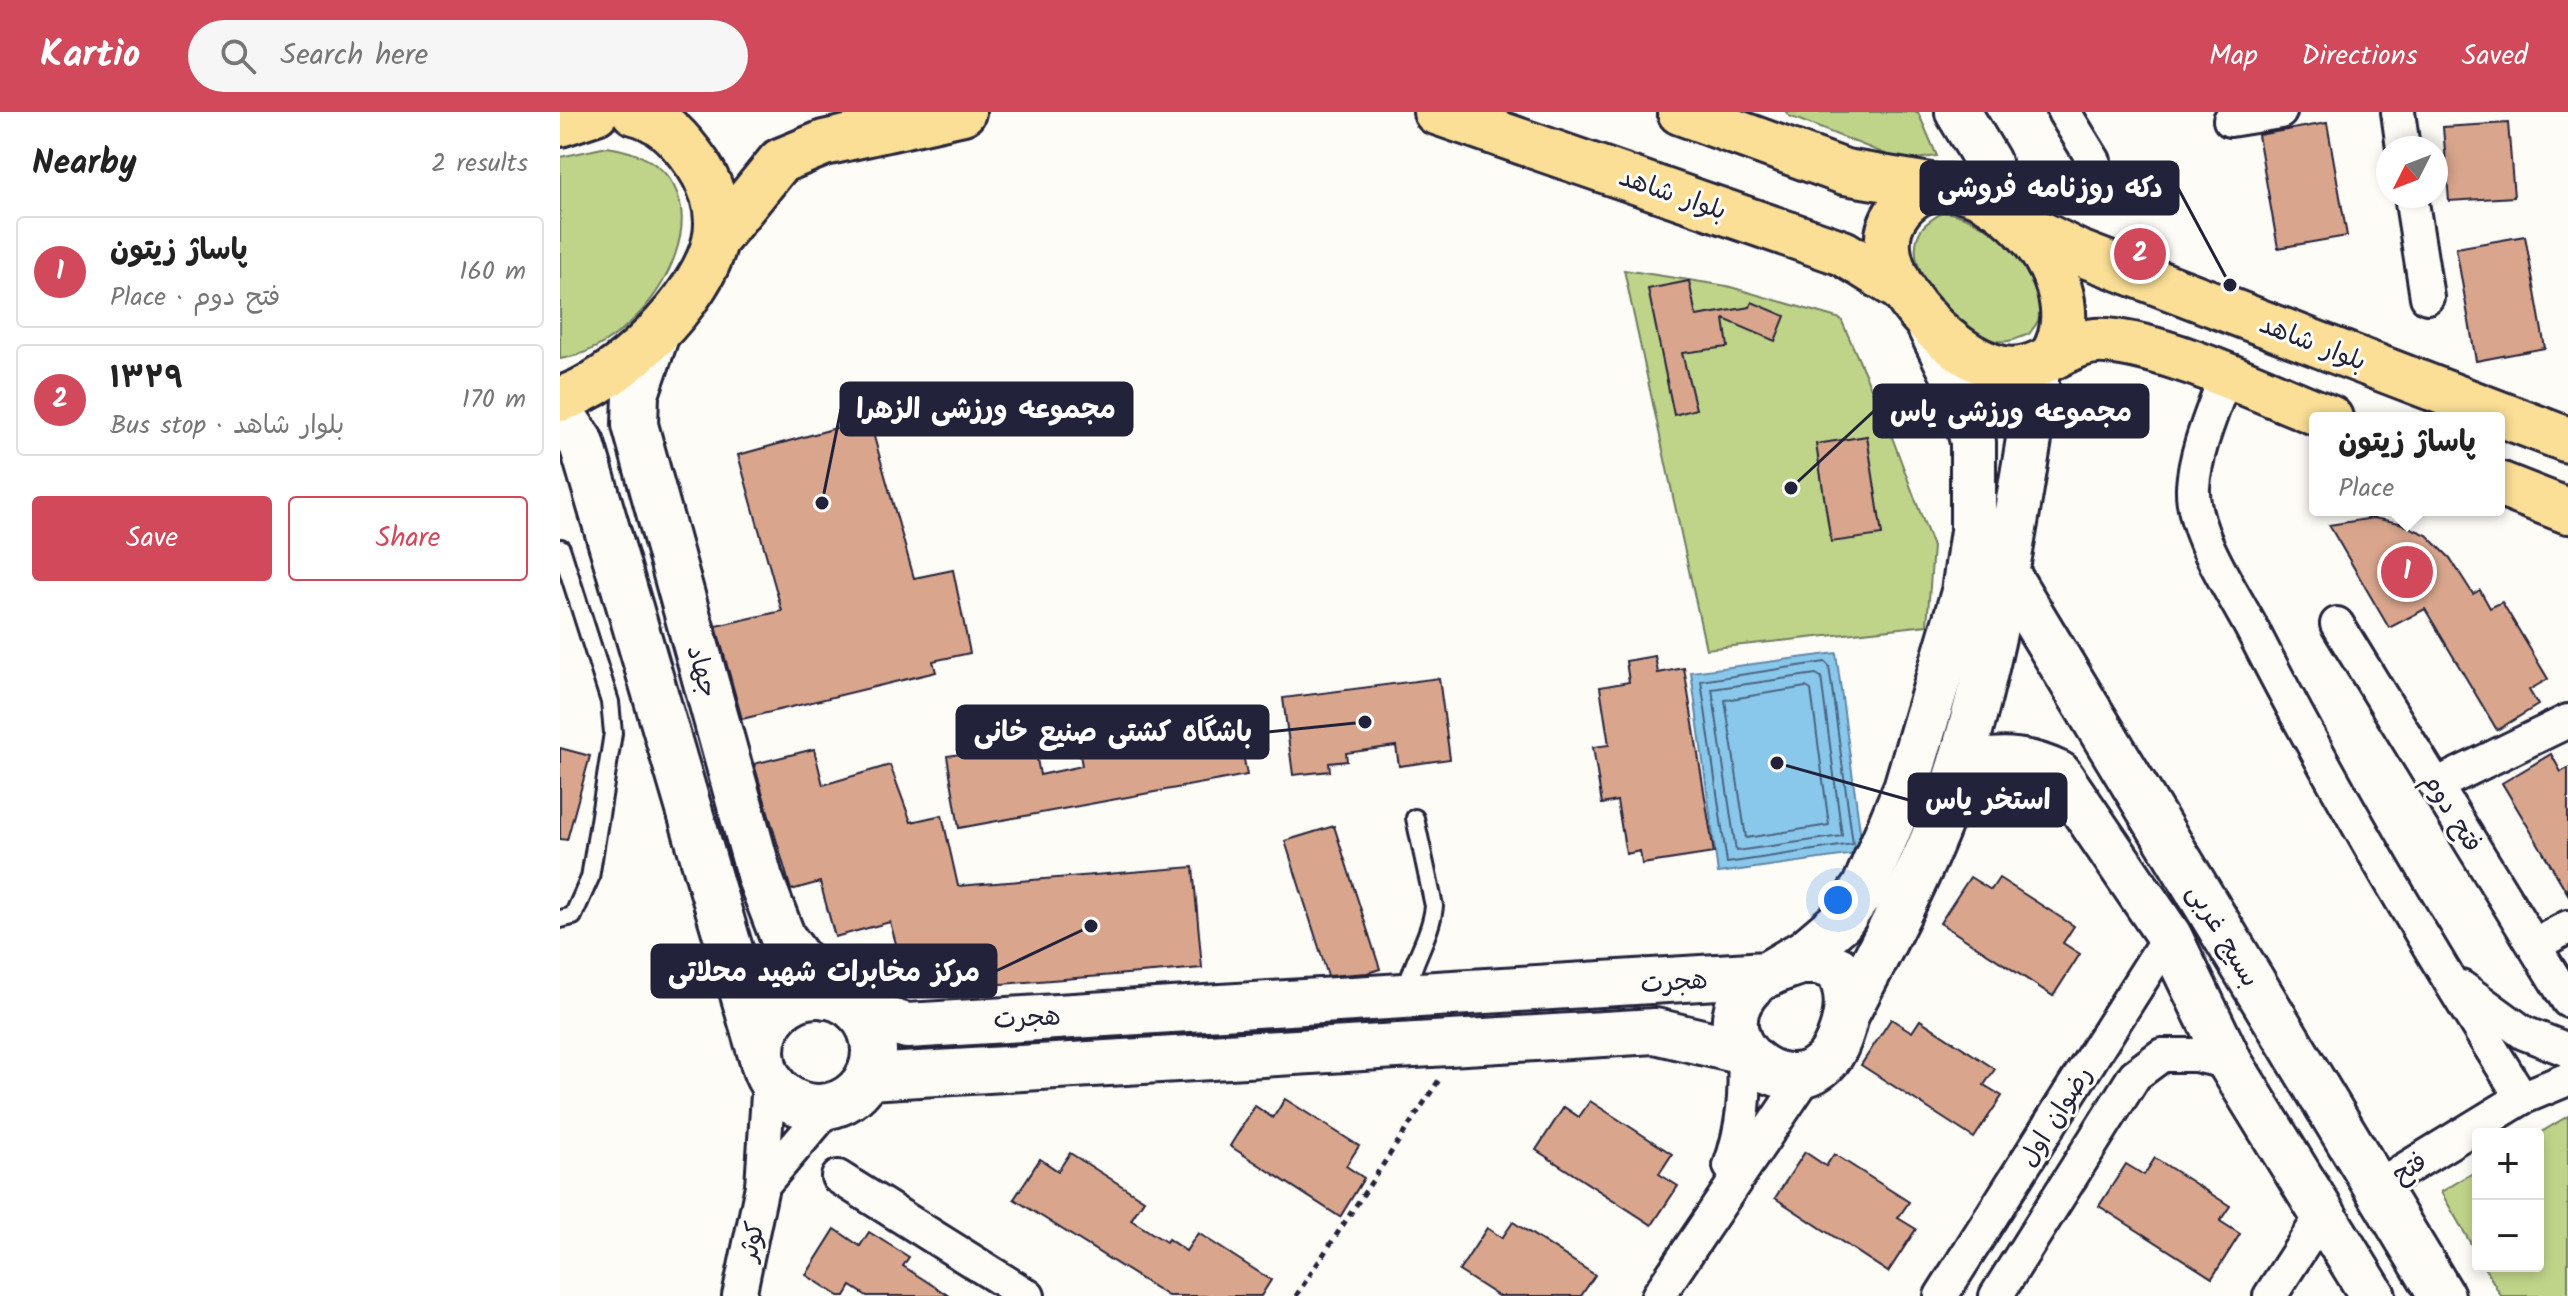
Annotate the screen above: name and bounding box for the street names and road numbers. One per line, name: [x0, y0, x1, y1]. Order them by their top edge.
street label: بلوار شاهد: [1613, 157, 1732, 233]
street label: بلوار شاهد: [2253, 304, 2372, 383]
street label: جهاد: [674, 640, 729, 703]
street label: فتح دوم: [2410, 765, 2492, 861]
street label: بسیج غربی: [2175, 876, 2270, 996]
street label: هجرت: [1639, 960, 1709, 1006]
street label: هجرت: [992, 996, 1062, 1042]
street label: رضوان اول: [2009, 1058, 2104, 1176]
street label: فتح: [2384, 1142, 2436, 1196]
street label: کوثر: [728, 1218, 778, 1267]

